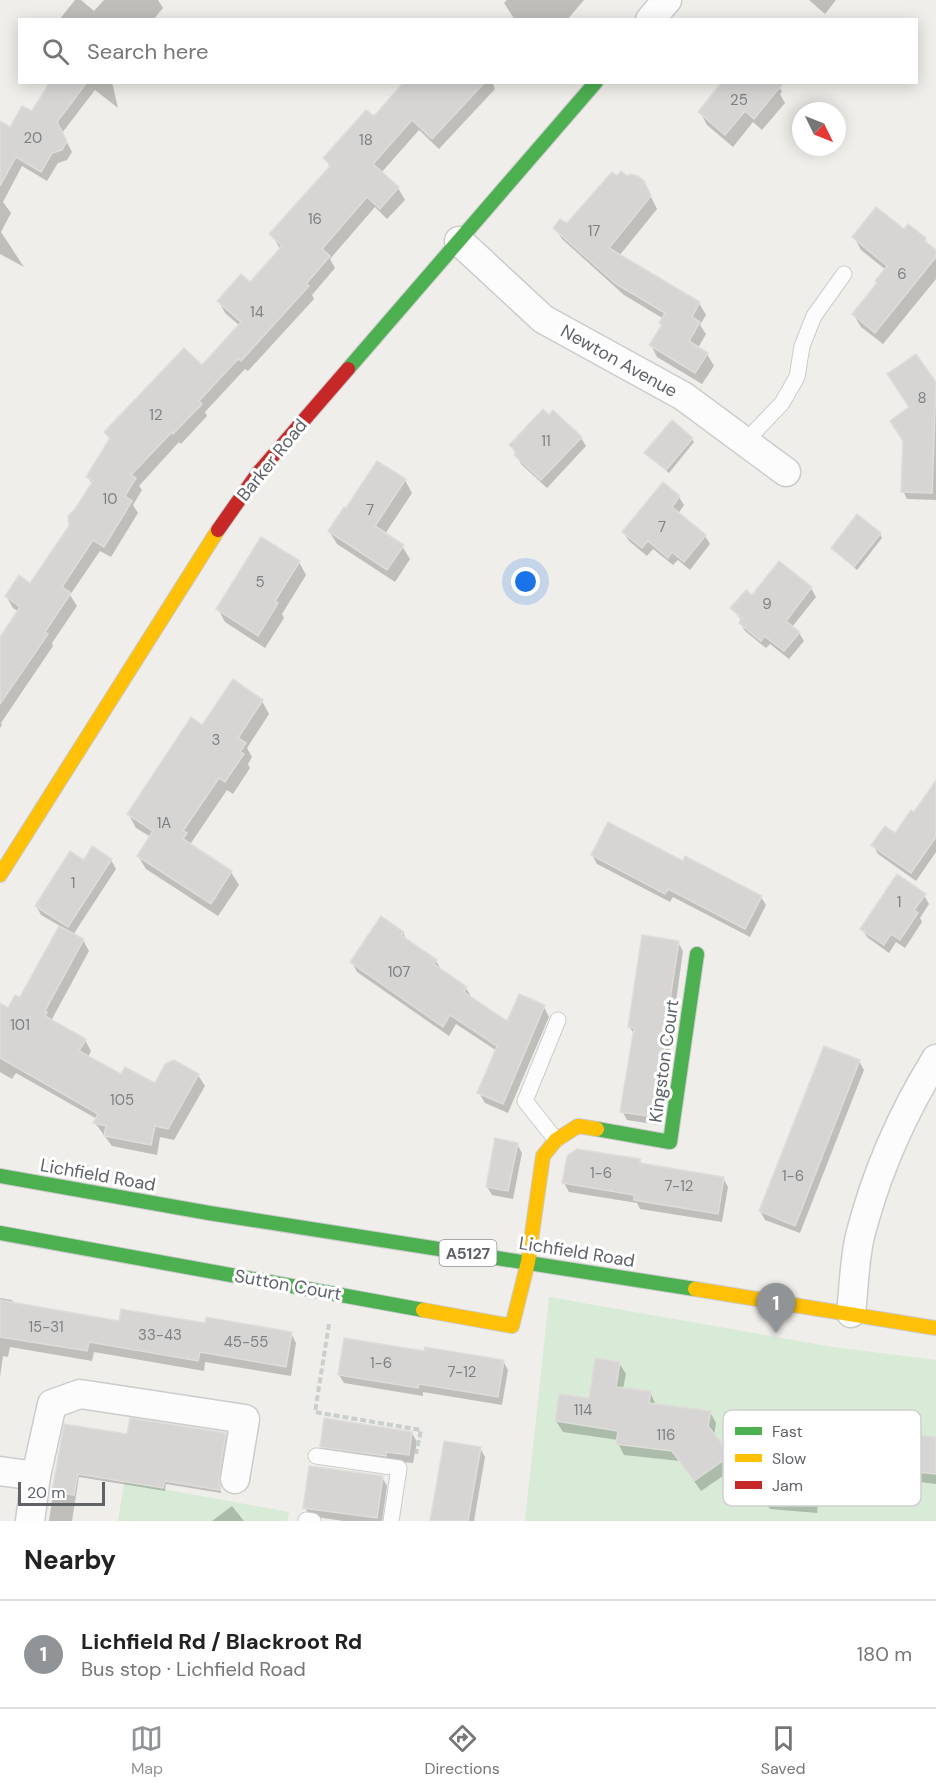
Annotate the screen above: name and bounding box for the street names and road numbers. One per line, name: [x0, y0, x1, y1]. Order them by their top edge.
street label: Newton Avenue: [556, 319, 682, 403]
street label: Barker Road: [231, 414, 313, 506]
street label: Kingston Court: [643, 998, 685, 1124]
street label: Lichfield Road: [38, 1153, 158, 1197]
street label: Lichfield Road: [517, 1231, 637, 1273]
road number: A5127: [440, 1240, 496, 1266]
street label: Sutton Court: [233, 1264, 343, 1306]

